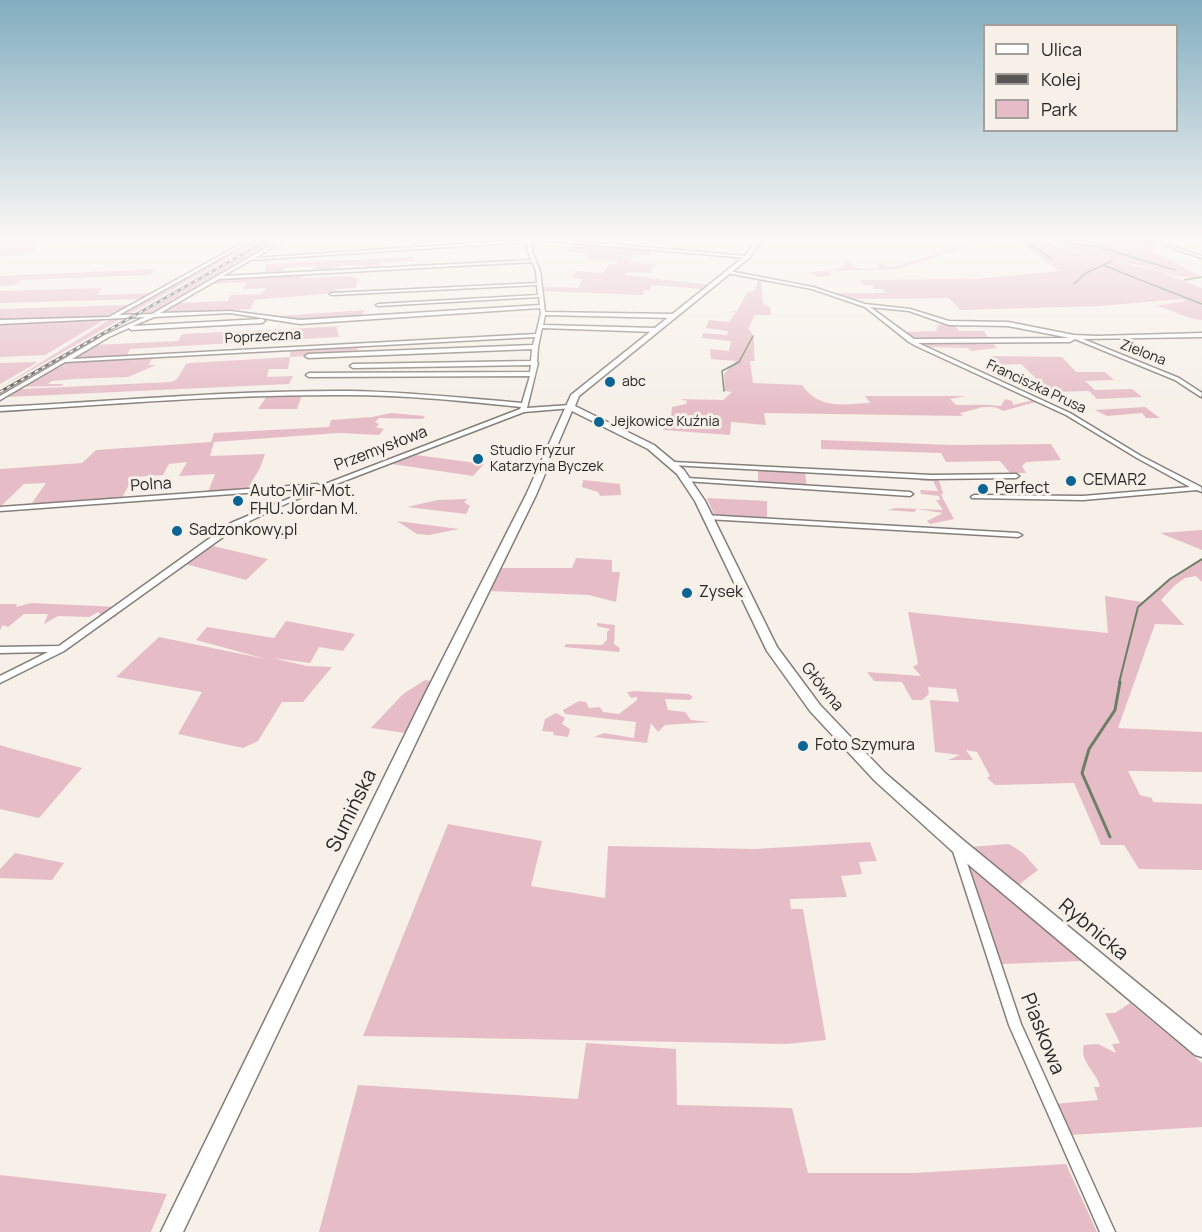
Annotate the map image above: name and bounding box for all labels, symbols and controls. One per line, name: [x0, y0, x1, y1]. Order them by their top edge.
legend: [983, 24, 1178, 132]
text: Ulica: [1041, 37, 1082, 61]
text: Kolej: [1041, 67, 1081, 91]
text: Park: [1041, 97, 1077, 121]
street label: Poprzeczna: [224, 327, 302, 347]
street label: Zielona: [1118, 337, 1168, 369]
street label: Franciszka Prusa: [984, 357, 1088, 417]
place label: abc: [622, 374, 646, 390]
marker: abc: [603, 375, 617, 389]
place label: Jejkowice Kuźnia: [611, 414, 719, 430]
marker: Jejkowice Kuźnia: [592, 415, 606, 429]
street label: Przemysłowa: [332, 422, 430, 476]
place label: Studio Fryzur Katarzyna Byczek: [490, 443, 603, 476]
marker: Studio Fryzur Katarzyna Byczek: [471, 452, 485, 466]
place label: CEMAR2: [1083, 471, 1146, 491]
street label: Polna: [130, 474, 172, 496]
marker: CEMAR2: [1064, 474, 1078, 488]
place label: Perfect: [995, 479, 1050, 499]
place label: Auto-Mir-Mot. FHU. Jordan M.: [250, 482, 358, 520]
marker: Perfect: [976, 482, 990, 496]
marker: Auto-Mir-Mot. FHU. Jordan M.: [231, 494, 245, 508]
place label: Sadzonkowy.pl: [189, 521, 298, 541]
marker: Sadzonkowy.pl: [170, 524, 184, 538]
place label: Zysek: [699, 583, 743, 603]
marker: Zysek: [680, 586, 694, 600]
street label: Główna: [797, 659, 847, 715]
place label: Foto Szymura: [815, 736, 915, 756]
marker: Foto Szymura: [796, 739, 810, 753]
street label: Sumińska: [322, 766, 382, 856]
street label: Rybnicka: [1053, 894, 1133, 966]
street label: Piaskowa: [1015, 990, 1069, 1078]

